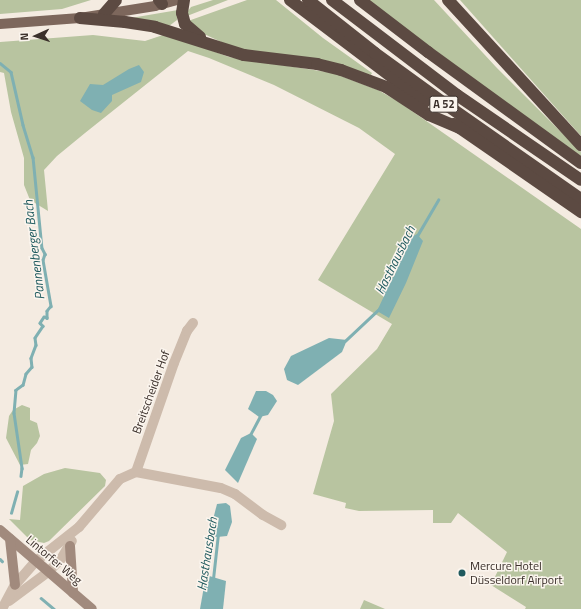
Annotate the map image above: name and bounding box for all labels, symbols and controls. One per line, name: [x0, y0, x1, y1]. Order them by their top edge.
north arrow: [16, 16, 56, 56]
text: N: [16, 32, 32, 41]
road number: A 52: [429, 95, 459, 113]
water label: Pannenberger Bach: [20, 199, 48, 301]
water label: Hasthausbach: [372, 223, 418, 297]
street label: Breitscheider Hof: [129, 348, 173, 436]
water label: Hasthausbach: [194, 516, 220, 592]
street label: Lintorfer Weg: [23, 532, 85, 588]
place label: Mercure Hotel Düsseldorf Airport: [470, 559, 563, 587]
marker: Mercure Hotel Düsseldorf Airport: [457, 568, 467, 578]

